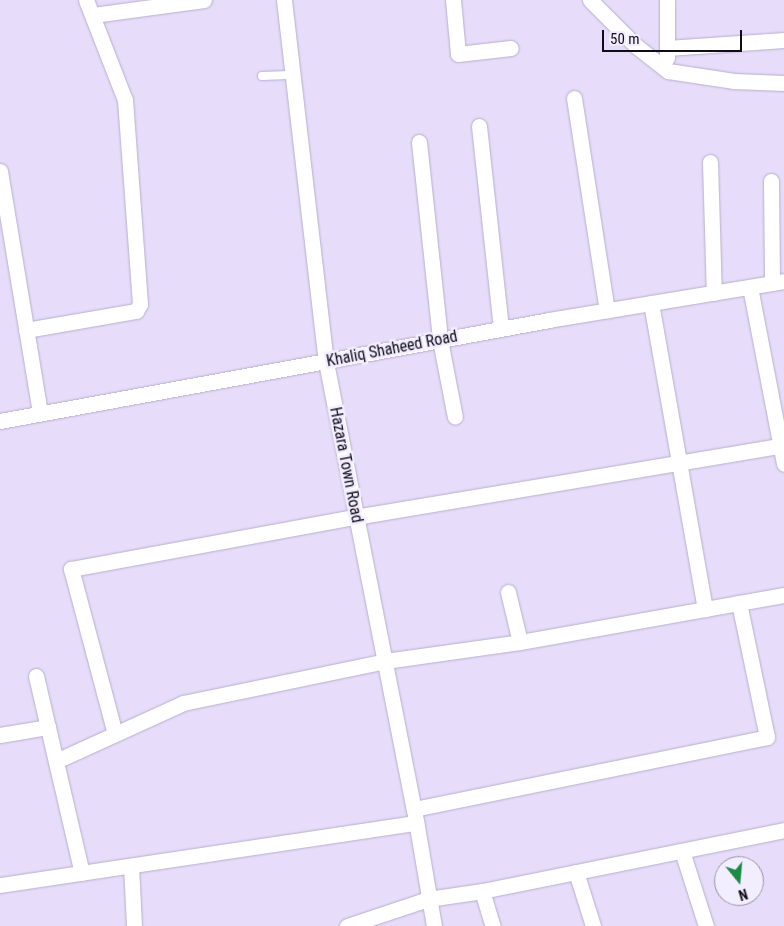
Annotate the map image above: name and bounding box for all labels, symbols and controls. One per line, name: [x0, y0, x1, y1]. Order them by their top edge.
scale bar: [604, 20, 744, 52]
text: 50 m: [610, 30, 640, 48]
street label: Khaliq Shaheed Road: [325, 327, 459, 371]
street label: Hazara Town Road: [325, 405, 367, 525]
north arrow: [714, 856, 764, 906]
text: N: [737, 885, 750, 903]

